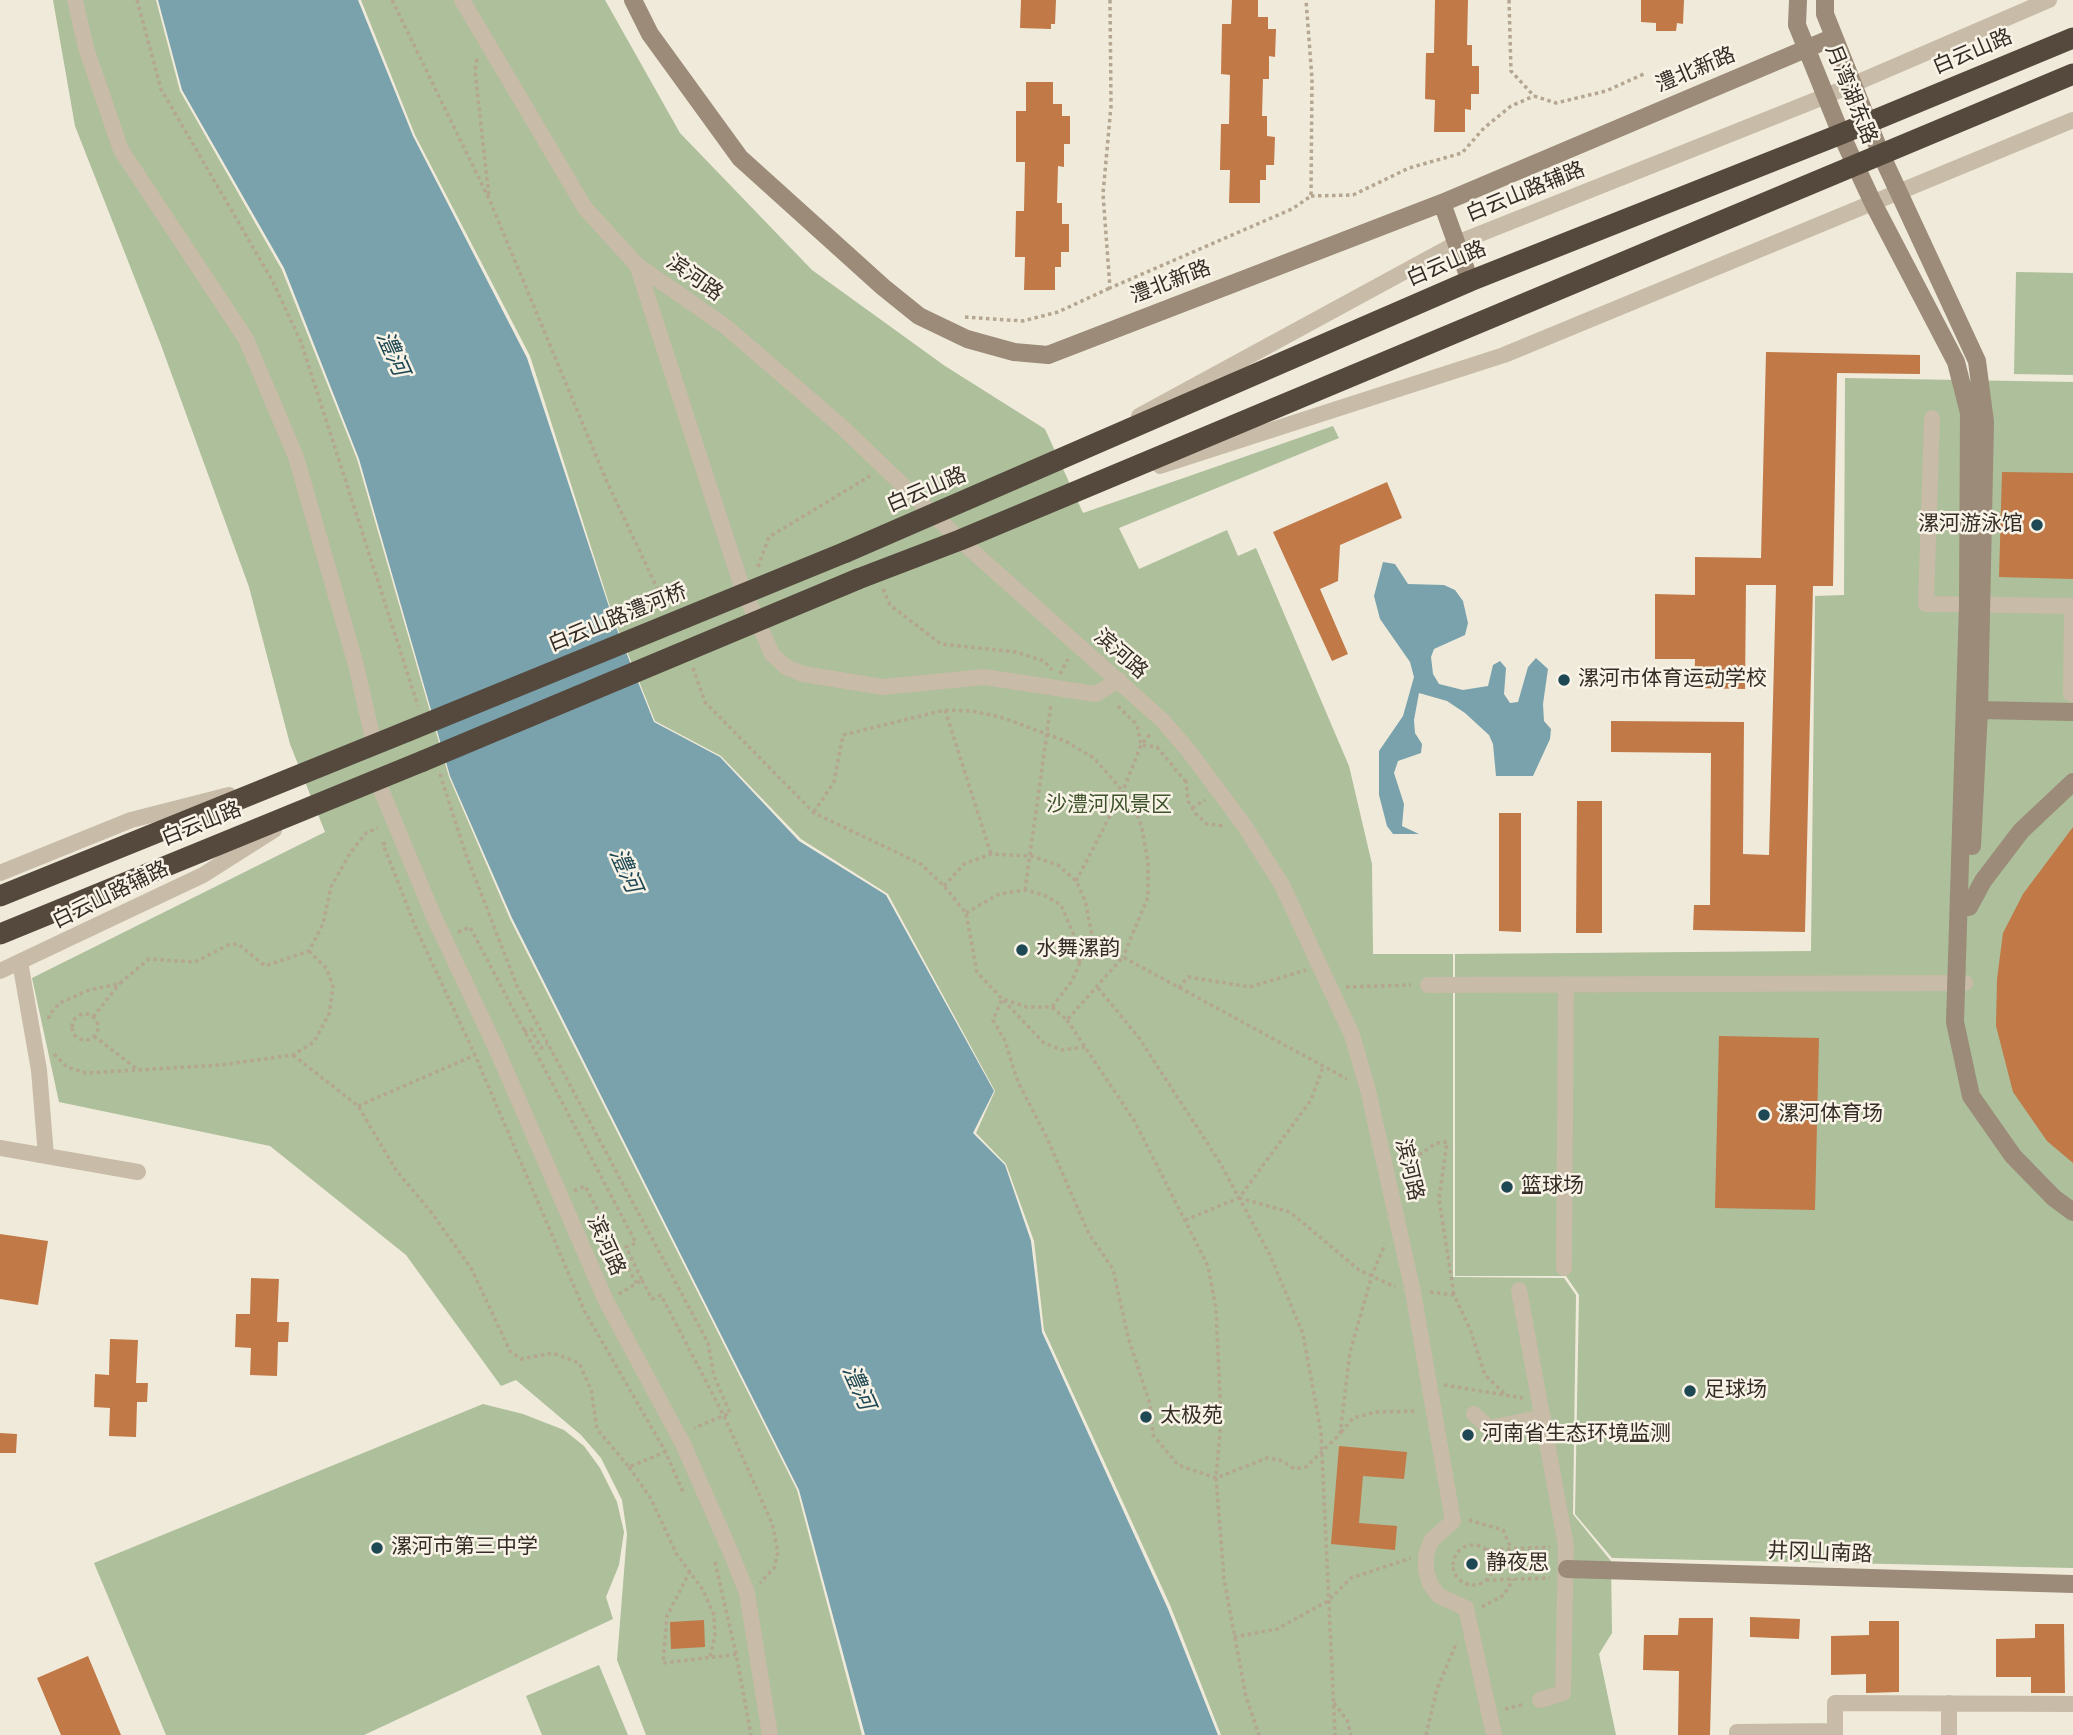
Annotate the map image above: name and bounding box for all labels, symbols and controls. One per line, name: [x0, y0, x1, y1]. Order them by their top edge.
street label: 白云山路: [1929, 25, 2017, 81]
street label: 月湾湖东路: [1819, 42, 1881, 148]
street label: 澧北新路: [1652, 43, 1740, 99]
street label: 白云山路辅路: [1463, 158, 1589, 228]
street label: 白云山路: [1403, 237, 1491, 293]
street label: 滨河路: [661, 251, 727, 307]
street label: 澧北新路: [1127, 256, 1215, 310]
water label: 澧河: [369, 327, 413, 381]
street label: 白云山路: [883, 463, 971, 519]
place label: 漯河游泳馆: [1918, 512, 2023, 538]
marker: 漯河游泳馆: [2029, 517, 2045, 533]
street label: 白云山路澧河桥: [545, 580, 691, 658]
street label: 滨河路: [1088, 625, 1152, 685]
place label: 漯河市体育运动学校: [1578, 667, 1767, 693]
marker: 漯河市体育运动学校: [1556, 672, 1572, 688]
park label: 沙澧河风景区: [1046, 793, 1172, 819]
street label: 白云山路: [158, 798, 246, 852]
water label: 澧河: [602, 844, 646, 898]
street label: 白云山路辅路: [49, 857, 173, 935]
place label: 水舞漯韵: [1036, 937, 1120, 963]
marker: 水舞漯韵: [1014, 942, 1030, 958]
place label: 漯河体育场: [1778, 1102, 1883, 1128]
marker: 漯河体育场: [1756, 1107, 1772, 1123]
street label: 滨河路: [1389, 1136, 1427, 1204]
place label: 篮球场: [1521, 1174, 1584, 1200]
marker: 篮球场: [1499, 1179, 1515, 1195]
street label: 滨河路: [581, 1212, 629, 1280]
water label: 澧河: [835, 1361, 879, 1415]
place label: 足球场: [1704, 1378, 1767, 1404]
marker: 足球场: [1682, 1383, 1698, 1399]
place label: 太极苑: [1160, 1404, 1223, 1430]
marker: 太极苑: [1138, 1409, 1154, 1425]
place label: 河南省生态环境监测: [1482, 1422, 1671, 1448]
marker: 河南省生态环境监测: [1460, 1427, 1476, 1443]
place label: 漯河市第三中学: [391, 1535, 538, 1561]
marker: 漯河市第三中学: [369, 1540, 385, 1556]
street label: 井冈山南路: [1767, 1540, 1873, 1568]
place label: 静夜思: [1486, 1551, 1549, 1577]
marker: 静夜思: [1464, 1556, 1480, 1572]

